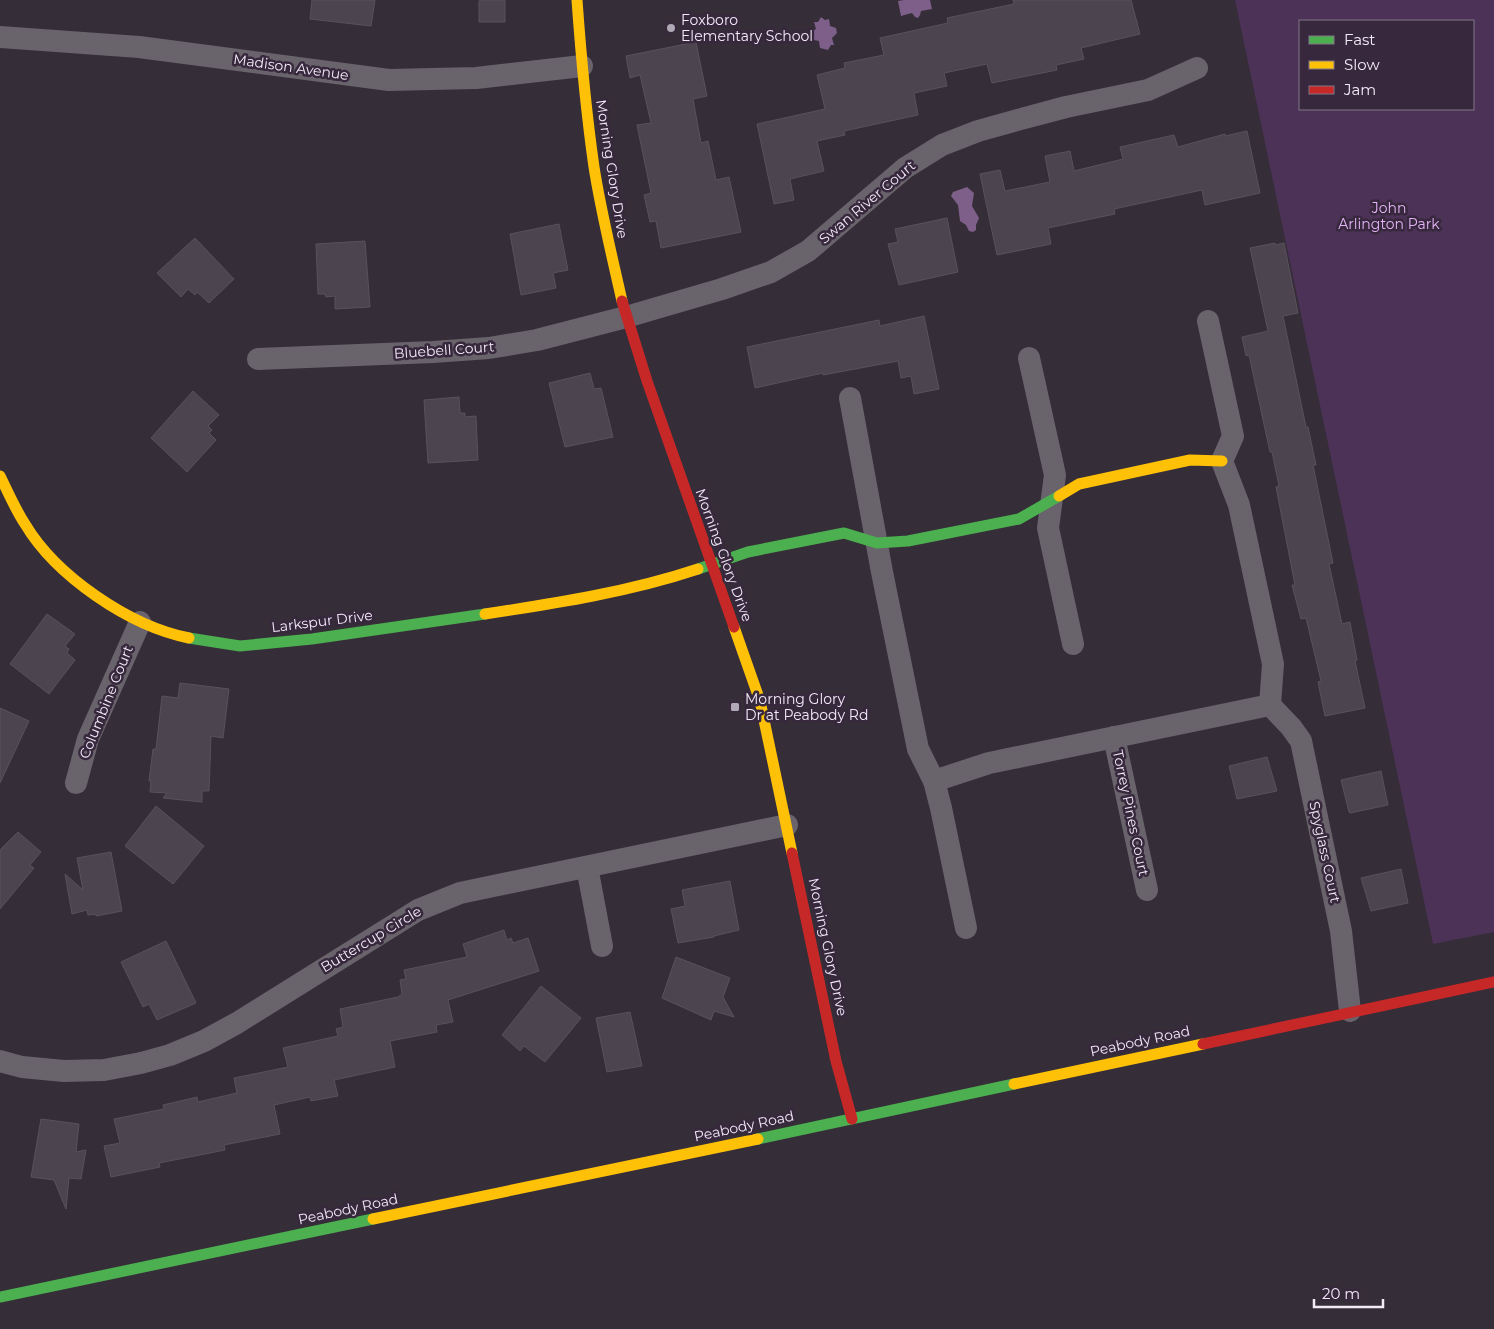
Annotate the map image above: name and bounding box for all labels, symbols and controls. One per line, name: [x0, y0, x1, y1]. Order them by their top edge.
place label: Foxboro Elementary School: [681, 11, 813, 45]
legend: [1299, 20, 1474, 110]
marker: Foxboro Elementary School: [665, 22, 677, 34]
text: Fast: [1344, 30, 1375, 49]
street label: Madison Avenue: [232, 50, 350, 84]
text: Slow: [1344, 55, 1380, 74]
text: Jam: [1343, 80, 1376, 99]
street label: Morning Glory Drive: [592, 98, 632, 240]
street label: Swan River Court: [815, 156, 919, 248]
park label: John Arlington Park: [1338, 199, 1440, 233]
street label: Bluebell Court: [393, 337, 495, 362]
street label: Morning Glory Drive: [692, 486, 756, 624]
street label: Larkspur Drive: [270, 606, 374, 636]
street label: Columbine Court: [75, 642, 137, 761]
place label: Morning Glory Dr at Peabody Rd: [745, 690, 868, 724]
marker: Morning Glory Dr at Peabody Rd: [729, 701, 741, 713]
street label: Torrey Pines Court: [1109, 748, 1153, 878]
street label: Spyglass Court: [1305, 799, 1345, 905]
street label: Morning Glory Drive: [805, 876, 851, 1018]
street label: Buttercup Circle: [317, 902, 425, 976]
street label: Peabody Road: [1088, 1022, 1192, 1060]
street label: Peabody Road: [692, 1107, 796, 1145]
street label: Peabody Road: [296, 1190, 400, 1228]
scale bar: [1314, 1276, 1383, 1308]
text: 20 m: [1322, 1284, 1360, 1303]

